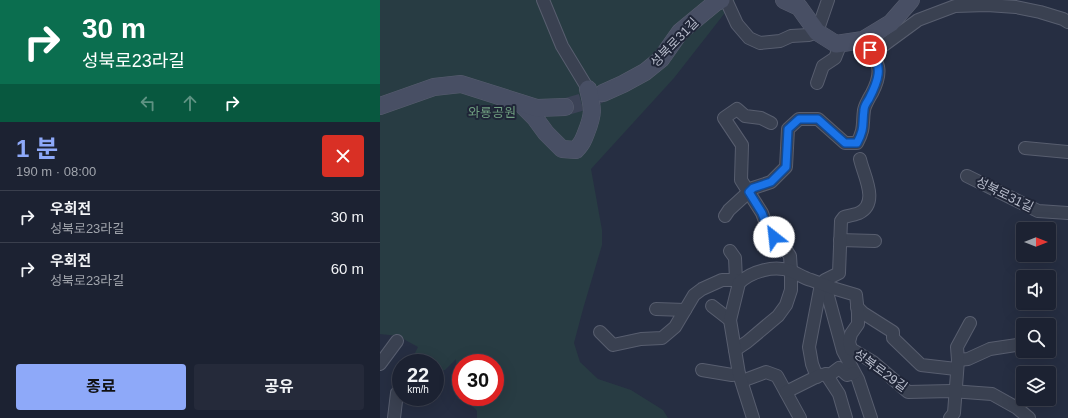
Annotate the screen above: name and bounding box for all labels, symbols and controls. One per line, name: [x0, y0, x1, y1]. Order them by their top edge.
text: 30 m: [82, 13, 146, 44]
street label: 성북로31길: [647, 15, 701, 70]
icon: right: [16, 16, 68, 68]
pin: [853, 33, 887, 67]
icon: arrive: [859, 39, 881, 61]
text: 성북로23라길: [82, 51, 185, 71]
icon: left: [137, 92, 159, 114]
icon: ahead: [179, 92, 201, 114]
icon: right: [221, 92, 243, 114]
park label: 와룡공원: [468, 105, 516, 120]
text: 1 분: [16, 135, 58, 162]
button: close: [322, 135, 364, 177]
text: 190 m · 08:00: [16, 164, 96, 179]
street label: 성북로31길: [973, 174, 1036, 215]
text: 우회전: [50, 200, 91, 217]
icon: right: [16, 206, 38, 228]
text: 30 m: [331, 208, 364, 225]
position arrow: [753, 216, 795, 258]
text: 성북로23라길: [50, 221, 124, 236]
north arrow: [1016, 222, 1056, 262]
map controls: [1016, 222, 1056, 406]
text: 우회전: [50, 252, 91, 269]
icon: right: [16, 258, 38, 280]
text: 60 m: [331, 260, 364, 277]
button: sound: [1016, 270, 1056, 310]
text: 성북로23라길: [50, 273, 124, 288]
button: search: [1016, 318, 1056, 358]
street label: 성북로29길: [851, 346, 910, 395]
speed limit sign: 30: [452, 354, 504, 406]
button: 종료: [16, 364, 186, 410]
button: 공유: [194, 364, 364, 410]
text: 22: [407, 364, 429, 386]
button: layers: [1016, 366, 1056, 406]
text: km/h: [407, 384, 429, 395]

